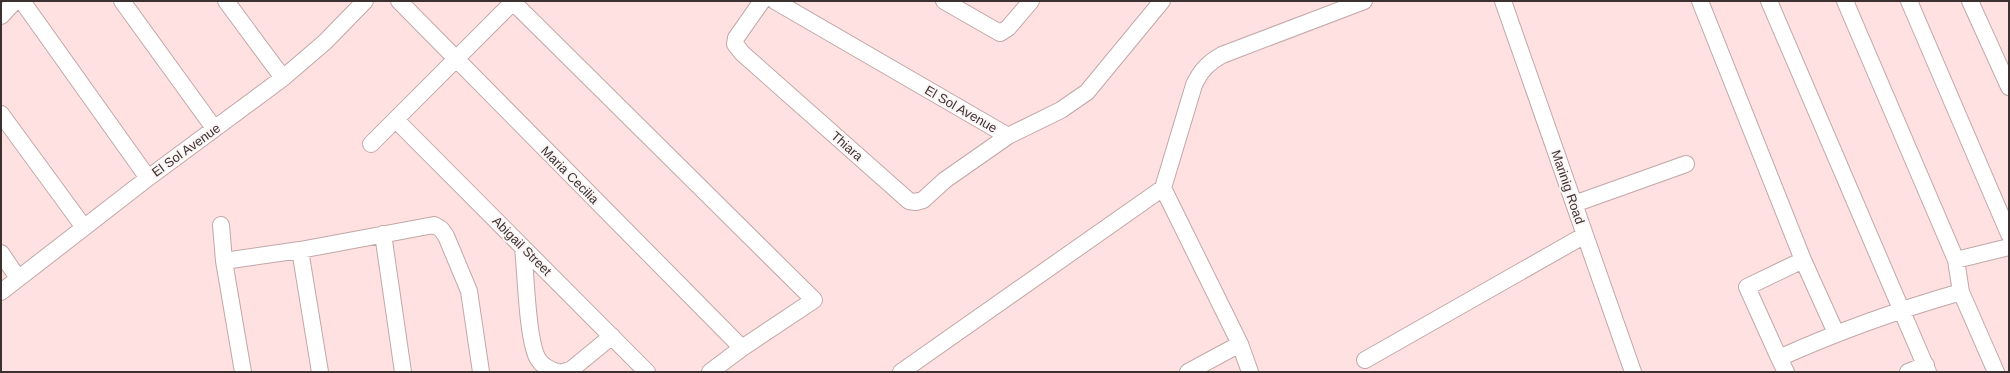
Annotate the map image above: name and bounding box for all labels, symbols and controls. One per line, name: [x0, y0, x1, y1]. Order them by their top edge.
street label: El Sol Avenue: [922, 82, 1000, 136]
street label: El Sol Avenue: [149, 120, 223, 180]
street label: Thiara: [828, 128, 866, 164]
street label: Maria Cecilia: [538, 143, 602, 207]
street label: Marinig Road: [1548, 148, 1588, 226]
street label: Abigail Street: [489, 213, 555, 279]

